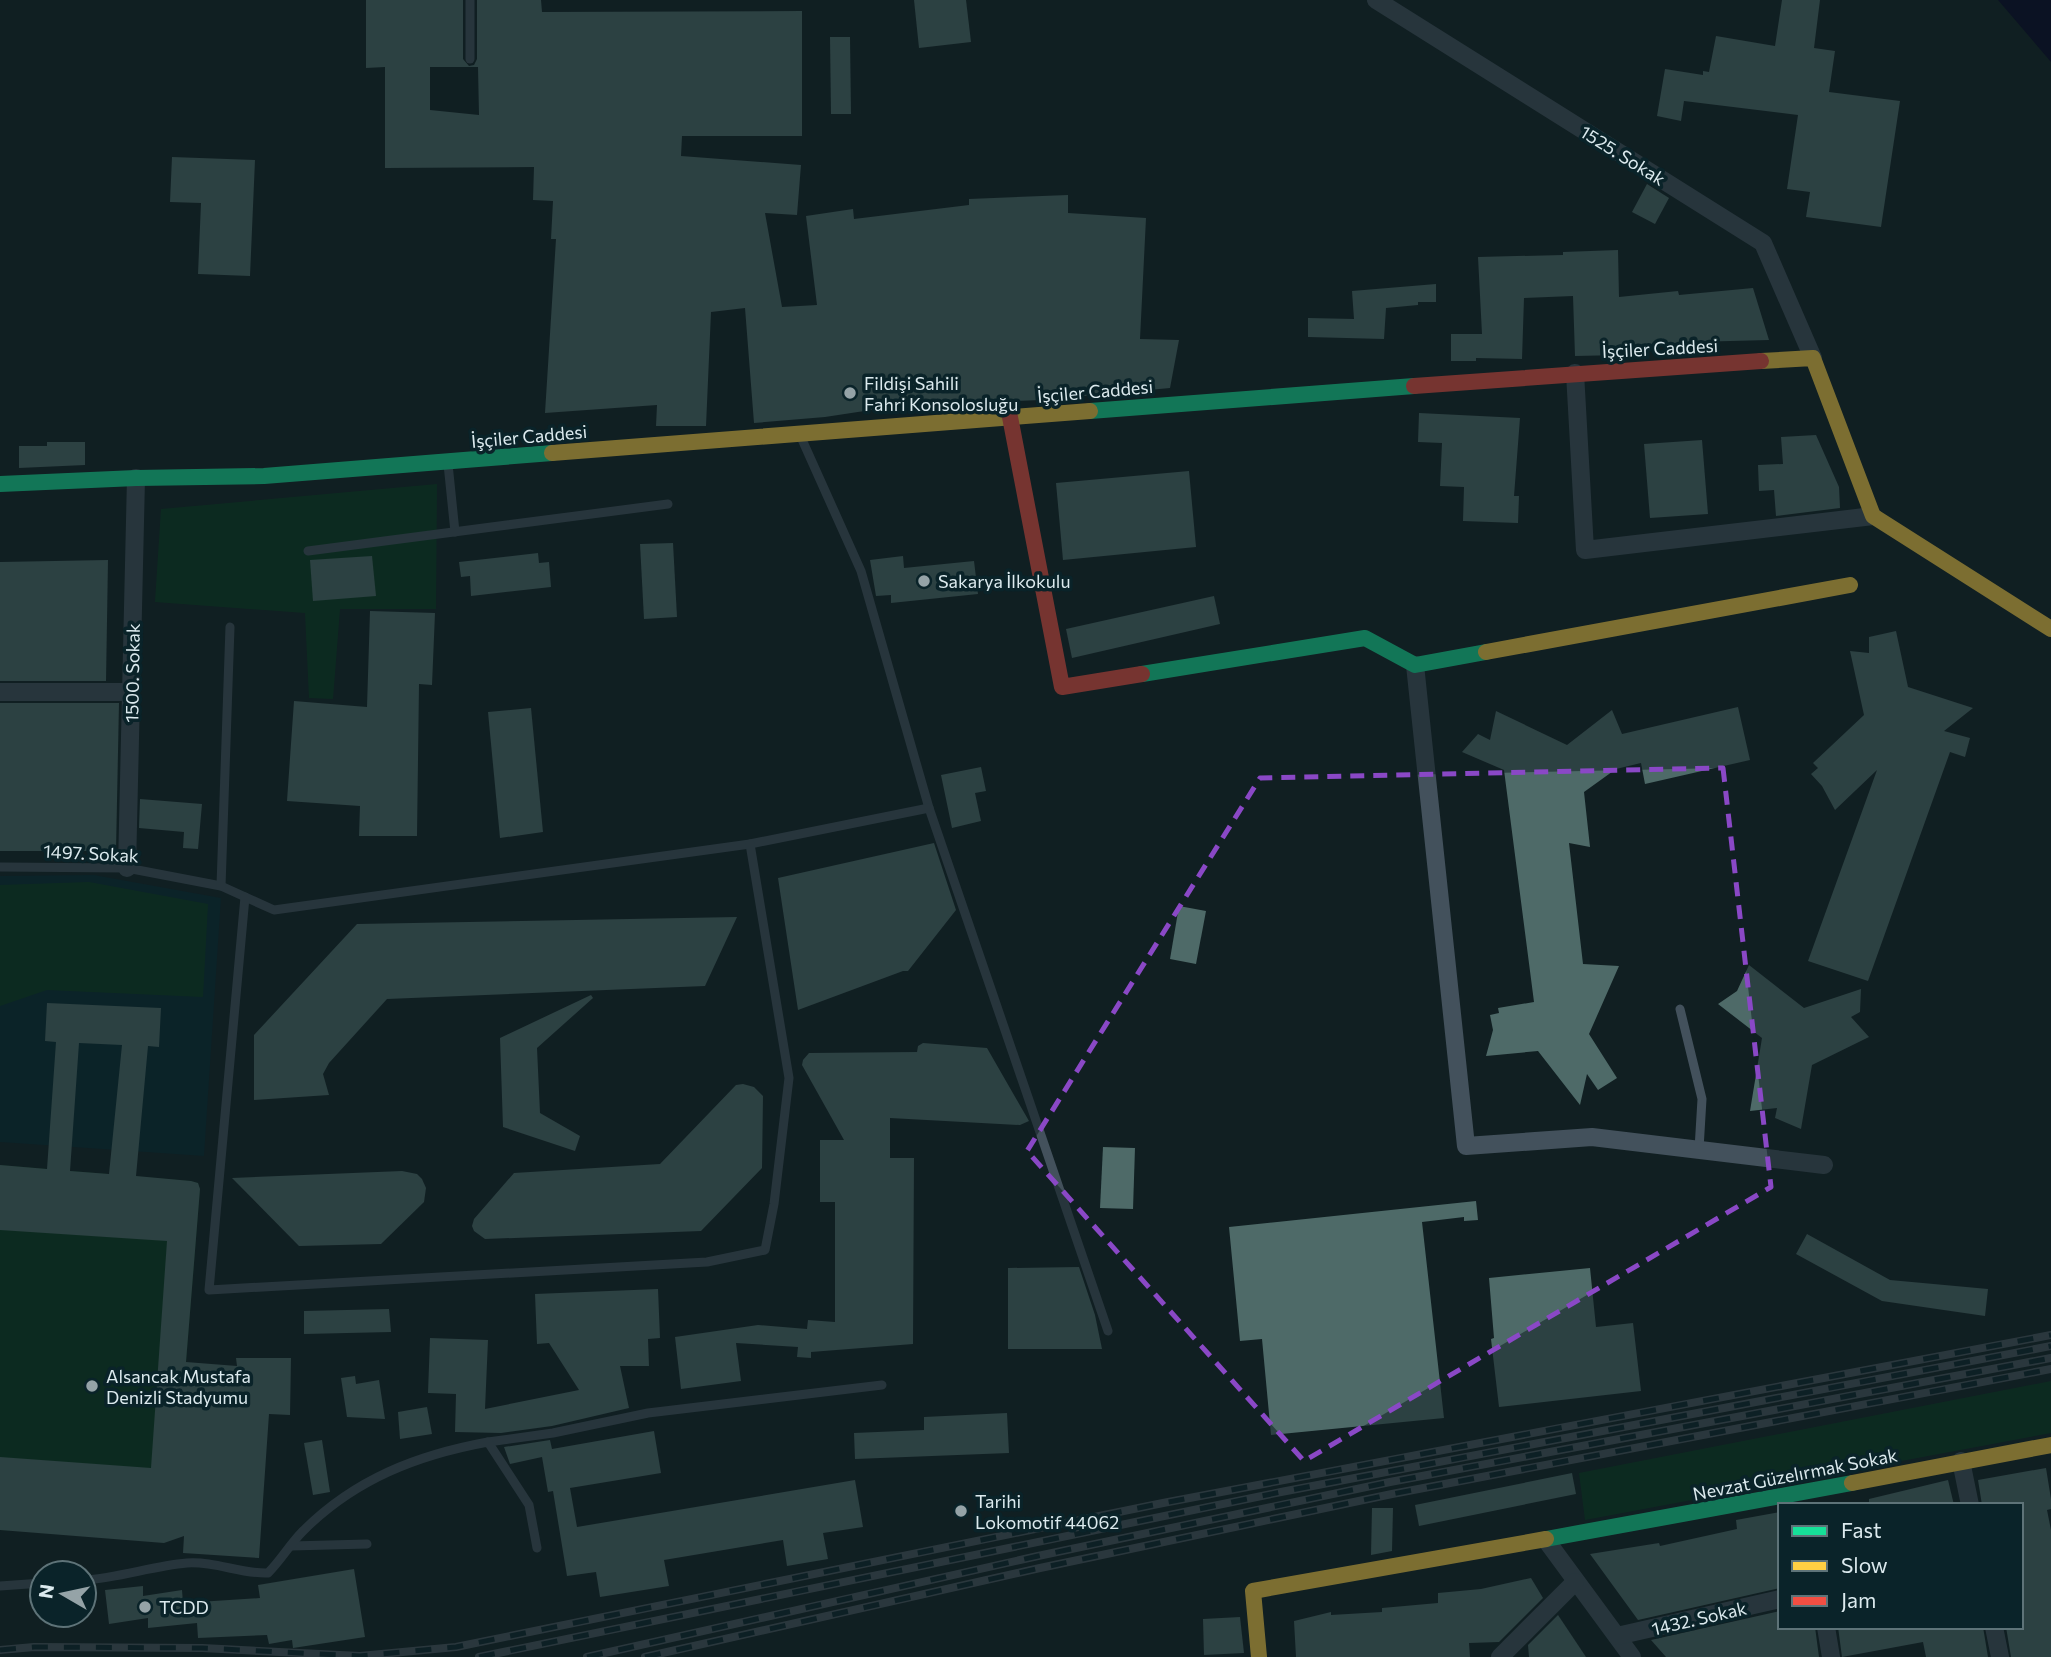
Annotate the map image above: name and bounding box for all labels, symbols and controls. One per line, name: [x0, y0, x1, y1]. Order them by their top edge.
street label: 1525. Sokak: [1576, 120, 1670, 190]
street label: İşçiler Caddesi: [1601, 334, 1719, 362]
place label: Fildişi Sahili Fahri Konsolosluğu: [864, 372, 1018, 415]
street label: İşçiler Caddesi: [1036, 375, 1154, 407]
marker: Fildişi Sahili Fahri Konsolosluğu: [842, 385, 858, 401]
street label: İşçiler Caddesi: [470, 420, 588, 452]
place label: Sakarya İlkokulu: [938, 570, 1070, 592]
marker: Sakarya İlkokulu: [916, 573, 932, 589]
street label: 1500. Sokak: [120, 623, 144, 723]
street label: 1497. Sokak: [43, 840, 140, 866]
place label: Alsancak Mustafa Denizli Stadyumu: [106, 1365, 251, 1408]
marker: Alsancak Mustafa Denizli Stadyumu: [84, 1378, 100, 1394]
street label: Nevzat Güzelırmak Sokak: [1691, 1443, 1899, 1505]
place label: Tarihi Lokomotif 44062: [975, 1490, 1119, 1533]
marker: Tarihi Lokomotif 44062: [953, 1503, 969, 1519]
legend: [1778, 1503, 2023, 1629]
text: Fast: [1841, 1517, 1882, 1542]
text: Slow: [1841, 1552, 1888, 1577]
north arrow: [28, 1559, 98, 1629]
text: N: [33, 1582, 58, 1600]
text: Jam: [1841, 1587, 1876, 1612]
place label: TCDD: [159, 1596, 209, 1618]
street label: 1432. Sokak: [1649, 1596, 1749, 1640]
marker: TCDD: [137, 1599, 153, 1615]

